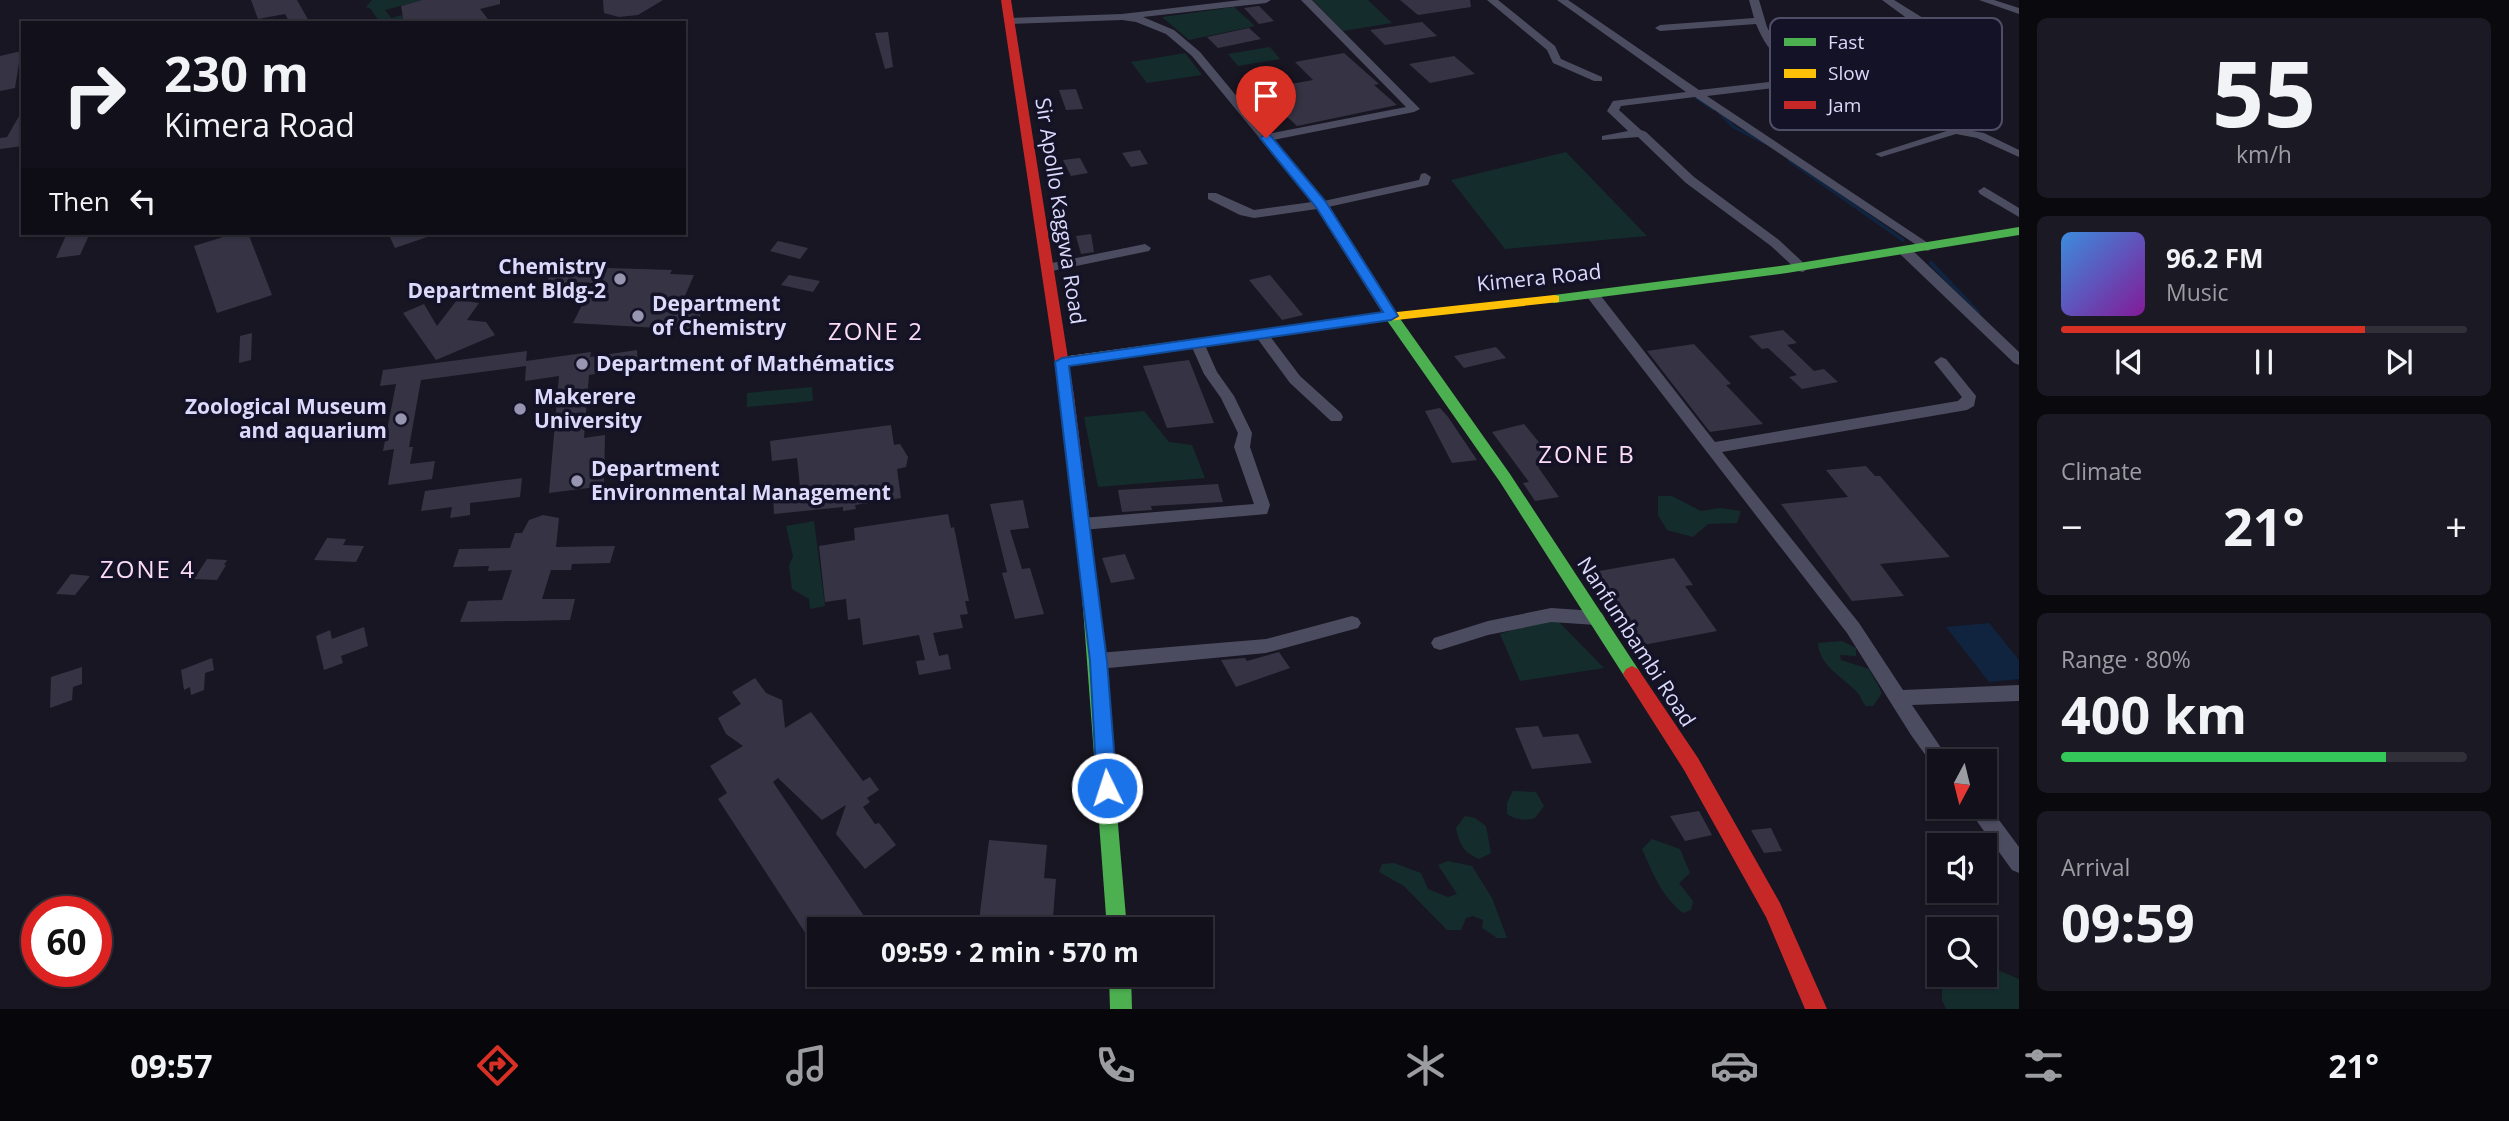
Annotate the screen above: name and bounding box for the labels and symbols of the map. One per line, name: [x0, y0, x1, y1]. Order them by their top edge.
legend: [1770, 18, 2002, 130]
text: Fast: [1828, 29, 1864, 55]
text: Slow: [1828, 60, 1870, 86]
pin: [1236, 66, 1296, 138]
text: Jam: [1826, 92, 1861, 118]
street label: Sir Apollo Kaggwa Road: [1029, 95, 1093, 326]
place label: Chemistry Department Bldg-2: [408, 252, 606, 304]
street label: Kimera Road: [1475, 257, 1603, 297]
marker: Chemistry Department Bldg-2: [612, 271, 628, 287]
place label: Department of Chemistry: [652, 289, 786, 341]
marker: Department of Chemistry: [630, 308, 646, 324]
district label: ZONE 2: [828, 314, 924, 347]
place label: Department of Mathématics: [596, 349, 894, 377]
marker: Department of Mathématics: [574, 356, 590, 372]
place label: Makerere University: [534, 382, 642, 434]
place label: Zoological Museum and aquarium: [185, 392, 387, 444]
marker: Makerere University: [512, 401, 528, 417]
marker: Zoological Museum and aquarium: [393, 411, 409, 427]
district label: ZONE B: [1538, 437, 1636, 470]
place label: Department Environmental Management: [591, 454, 891, 506]
marker: Department Environmental Management: [569, 473, 585, 489]
street label: Nanfumbambi Road: [1571, 551, 1702, 732]
district label: ZONE 4: [100, 552, 196, 585]
north arrow: [1927, 749, 1997, 819]
position arrow: [1070, 751, 1144, 825]
speed limit sign: 60: [21, 896, 112, 987]

